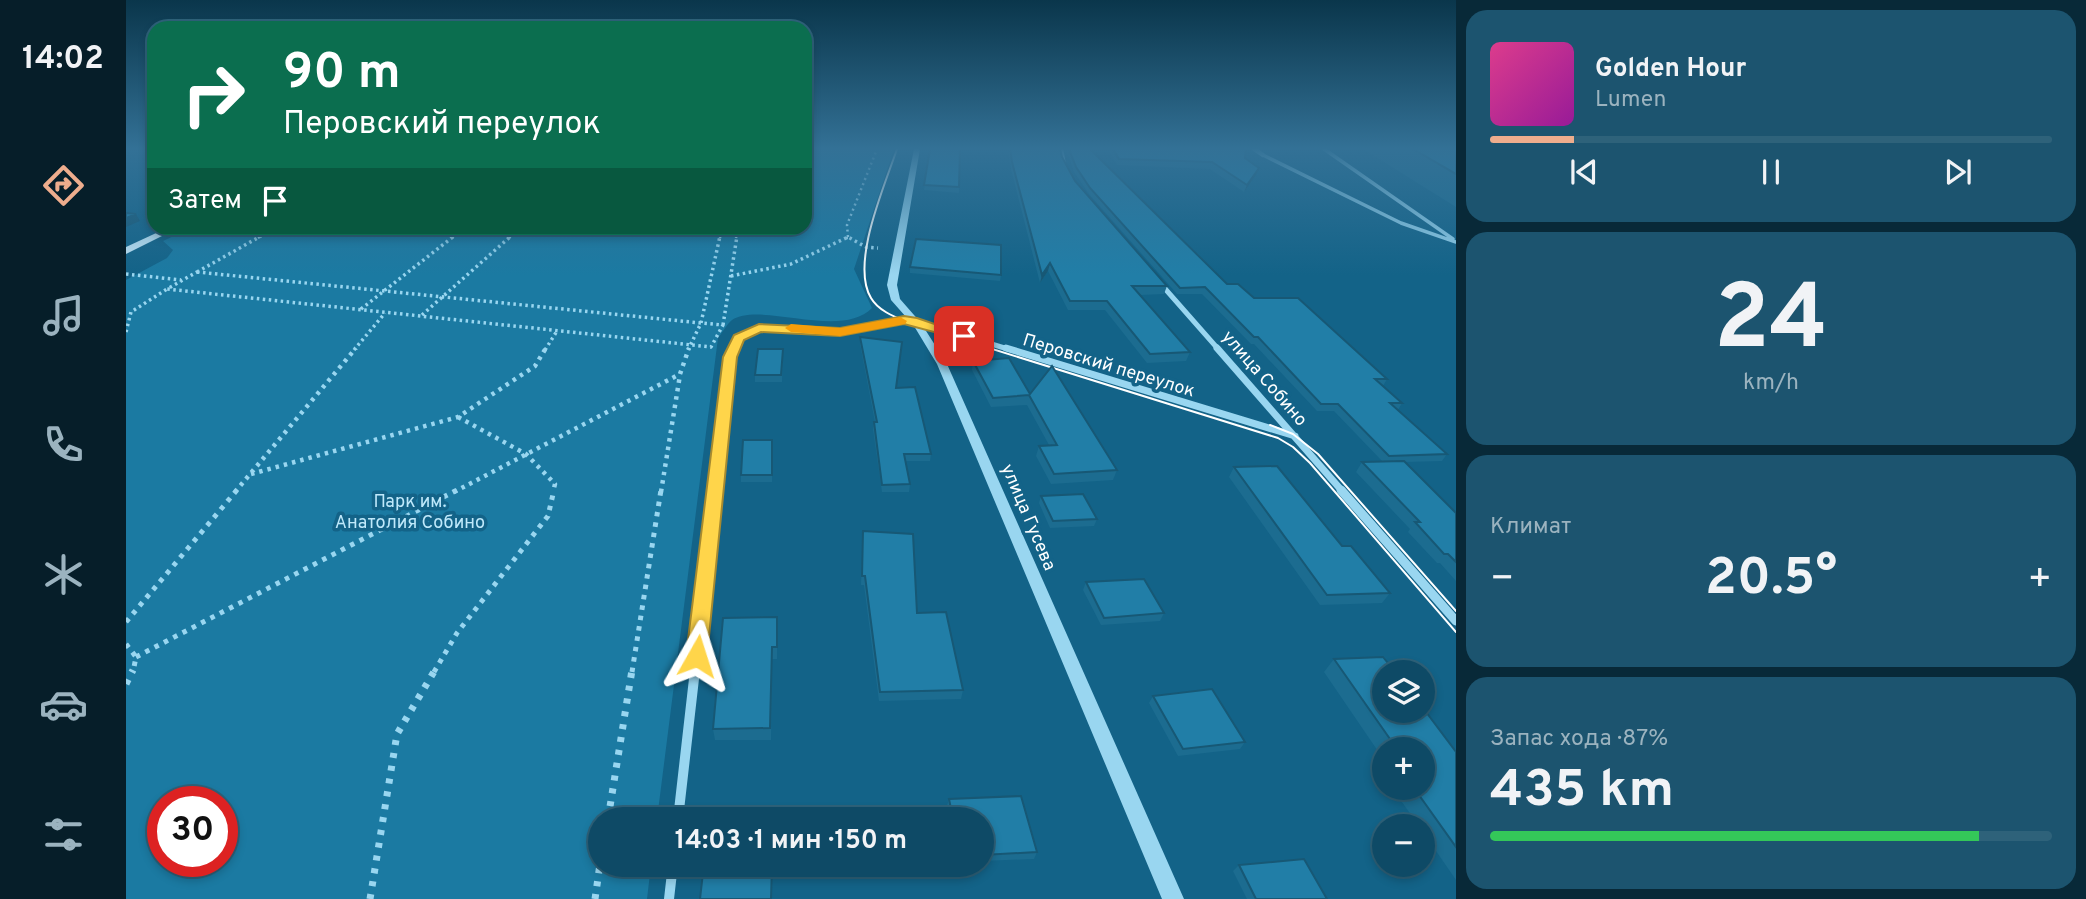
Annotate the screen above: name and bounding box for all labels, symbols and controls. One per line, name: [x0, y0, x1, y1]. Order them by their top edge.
text: 14:02: [22, 40, 104, 80]
text: 90 m: [283, 44, 401, 106]
icon: right: [168, 49, 259, 140]
text: Golden Hour: [1595, 53, 1746, 86]
text: Lumen: [1595, 86, 1666, 115]
text: Перовский переулок: [283, 105, 601, 145]
icon: previous: [1565, 153, 1603, 191]
icon: pause: [1752, 153, 1790, 191]
icon: next: [1939, 153, 1977, 191]
icon: directions: [39, 161, 88, 210]
icon: arrive: [256, 182, 294, 220]
text: Затем: [168, 185, 242, 218]
text: 24: [1714, 266, 1828, 381]
icon: music: [39, 291, 88, 340]
pin: [934, 306, 994, 366]
icon: arrive: [945, 317, 983, 355]
street label: улица Собино: [1216, 326, 1312, 432]
street label: Перовский переулок: [1020, 329, 1197, 404]
text: km/h: [1743, 369, 1799, 398]
icon: phone: [39, 420, 88, 469]
street label: улица Гусева: [995, 461, 1060, 574]
park label: Парк им. Анатолия Собино: [335, 491, 485, 535]
text: Климат: [1490, 513, 1571, 542]
text: 20.5°: [1705, 547, 1837, 613]
icon: climate: [39, 550, 88, 599]
text: −: [1490, 556, 1515, 605]
text: +: [2027, 556, 2052, 605]
position arrow: [660, 619, 734, 693]
map controls: [1372, 660, 1435, 877]
button: layers: [1372, 660, 1435, 723]
icon: car: [39, 680, 88, 729]
text: Запас хода · 87%: [1490, 725, 1668, 754]
button: +: [1372, 737, 1435, 800]
text: 435 km: [1490, 759, 1674, 825]
speed limit sign: 30: [147, 786, 238, 877]
icon: filters: [39, 810, 88, 859]
button: −: [1372, 814, 1435, 877]
text: 14:03 · 1 мин · 150 m: [675, 825, 907, 858]

